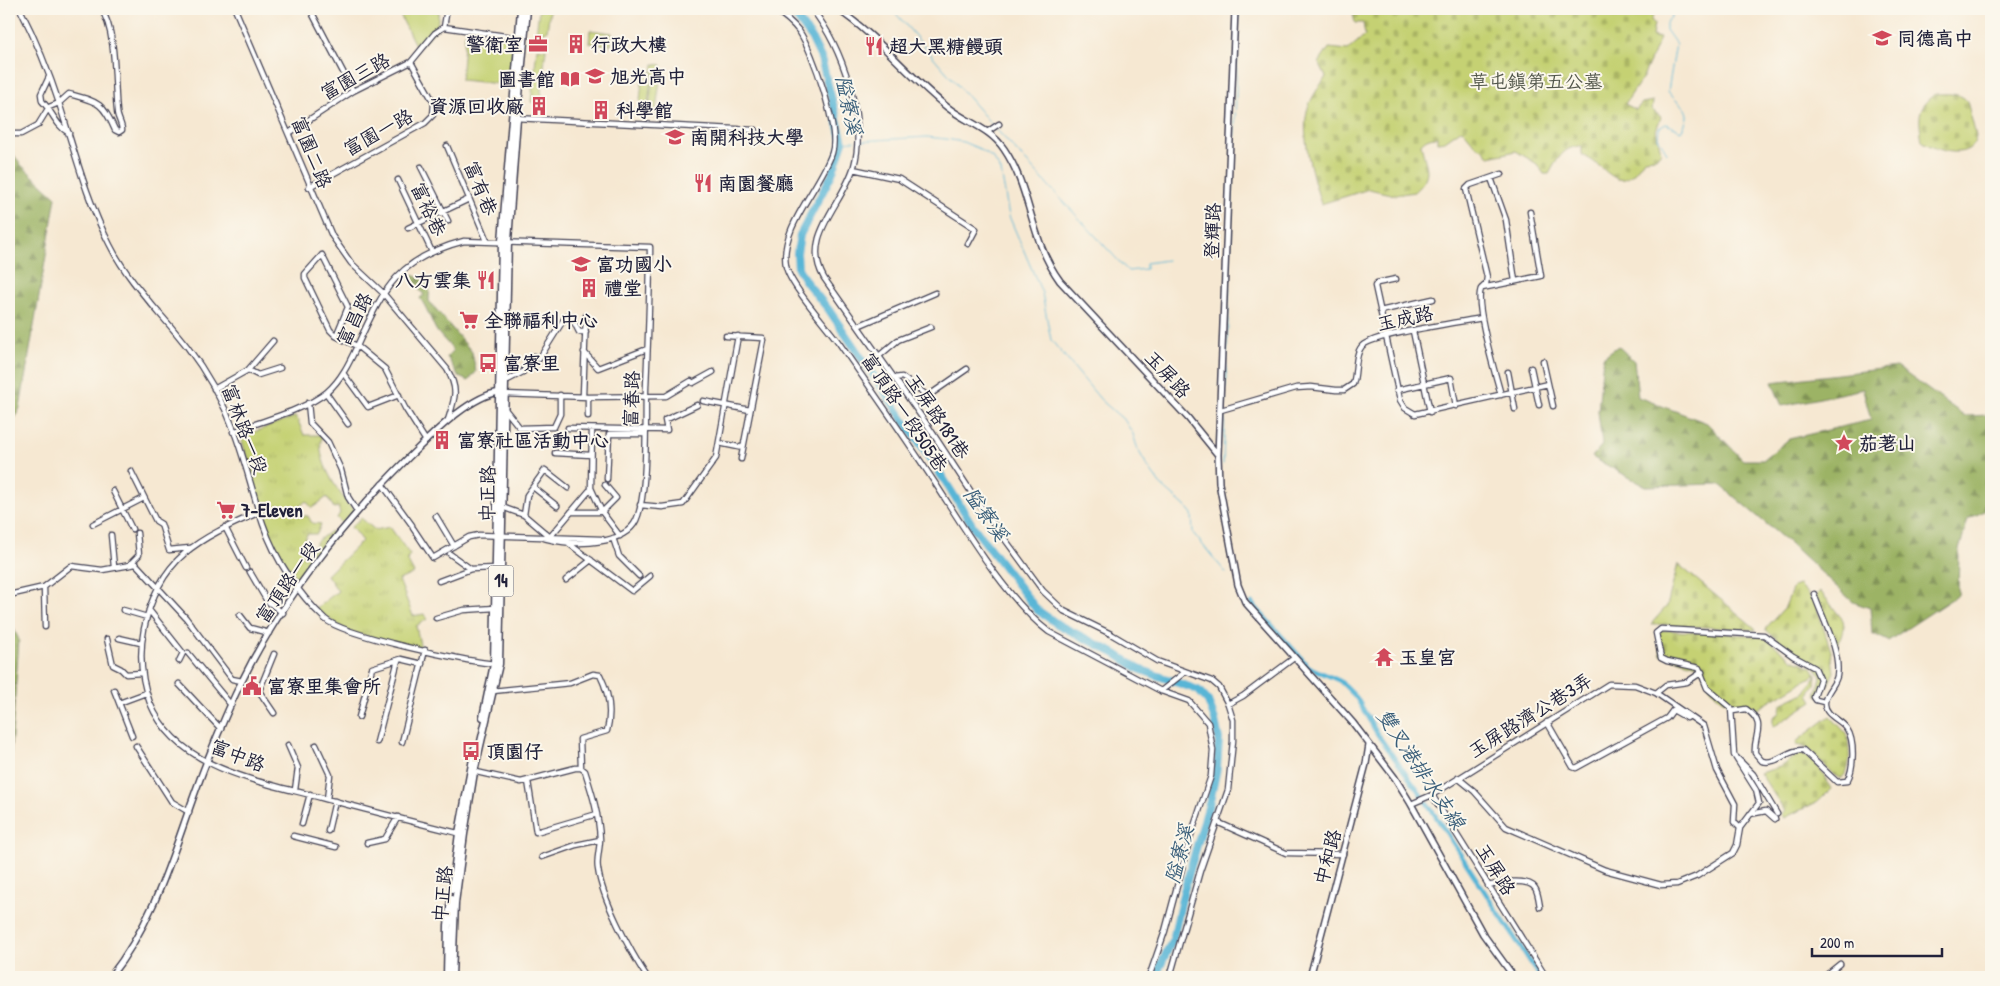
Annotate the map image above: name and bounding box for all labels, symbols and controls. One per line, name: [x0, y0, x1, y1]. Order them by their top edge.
place label: 同德高中: [1897, 25, 1973, 51]
school or university icon: 同德高中: [1871, 27, 1893, 49]
place label: 警衛室: [466, 31, 523, 57]
place label: 行政大樓: [591, 31, 667, 57]
office icon: 警衛室: [527, 33, 549, 55]
building icon: 行政大樓: [565, 33, 587, 55]
place label: 超大黑糖饅頭: [889, 33, 1003, 59]
restaurant icon: 超大黑糖饅頭: [863, 35, 885, 57]
street label: 富園三路: [315, 46, 395, 106]
place label: 旭光高中: [610, 63, 686, 89]
school or university icon: 旭光高中: [584, 65, 606, 87]
place label: 圖書館: [498, 66, 555, 92]
library icon: 圖書館: [559, 68, 581, 90]
park label: 草屯鎮第五公墓: [1469, 68, 1603, 94]
water label: 隘寮溪: [830, 73, 869, 138]
place label: 資源回收廠: [429, 93, 524, 119]
building icon: 資源回收廠: [528, 95, 550, 117]
place label: 科學館: [616, 97, 673, 123]
building icon: 科學館: [590, 99, 612, 121]
street label: 富園一路: [338, 102, 418, 162]
street label: 富園二路: [286, 112, 338, 192]
place label: 南開科技大學: [690, 124, 804, 150]
school or university icon: 南開科技大學: [664, 126, 686, 148]
street label: 富有巷: [458, 157, 504, 219]
place label: 南園餐廳: [718, 170, 794, 196]
restaurant icon: 南園餐廳: [692, 172, 714, 194]
street label: 富裕巷: [405, 178, 453, 240]
street label: 登輝路: [1198, 202, 1226, 260]
place label: 富功國小: [596, 251, 672, 277]
school or university icon: 富功國小: [570, 253, 592, 275]
place label: 八方雲集: [395, 267, 471, 293]
restaurant icon: 八方雲集: [475, 269, 497, 291]
place label: 禮堂: [604, 275, 642, 301]
building icon: 禮堂: [578, 277, 600, 299]
street label: 富昌路: [330, 288, 378, 350]
street label: 玉成路: [1374, 299, 1436, 337]
place label: 全聯福利中心: [484, 307, 598, 333]
supermarket icon: 全聯福利中心: [458, 309, 480, 331]
street label: 玉屏路: [1139, 344, 1197, 404]
street label: 富頂路一段505巷: [855, 347, 955, 477]
place label: 富寮里: [503, 350, 560, 376]
bus stop icon: 富寮里: [477, 352, 499, 374]
street label: 玉屏路181巷: [900, 368, 976, 464]
street label: 富春路: [617, 370, 645, 428]
street label: 富林路一段: [216, 380, 274, 478]
place label: 富寮社區活動中心: [457, 427, 609, 453]
building icon: 富寮社區活動中心: [431, 429, 453, 451]
place label: 茄荖山: [1859, 430, 1916, 456]
place icon: 茄荖山: [1833, 432, 1855, 454]
street label: 中正路: [474, 465, 500, 523]
water label: 隘寮溪: [958, 481, 1015, 547]
place label: 7-Eleven: [240, 497, 303, 523]
supermarket icon: 7-Eleven: [215, 499, 237, 521]
street label: 富頂路一段: [249, 536, 325, 628]
road number: 14: [488, 566, 514, 596]
place label: 玉皇宮: [1399, 644, 1456, 670]
temple icon: 玉皇宮: [1373, 646, 1395, 668]
street label: 玉屏路濟公巷3弄: [1463, 666, 1597, 764]
place label: 富寮里集會所: [267, 673, 381, 699]
public building icon: 富寮里集會所: [241, 675, 263, 697]
water label: 雙叉港排水支線: [1371, 703, 1472, 835]
street label: 富中路: [207, 733, 269, 777]
place label: 頂園仔: [486, 738, 544, 764]
bus stop icon: 頂園仔: [460, 740, 482, 762]
water label: 隘寮溪: [1158, 820, 1200, 886]
street label: 中和路: [1307, 826, 1347, 888]
street label: 玉屏路: [1470, 838, 1522, 900]
street label: 中正路: [426, 864, 458, 924]
scale bar: [1812, 926, 1942, 958]
text: 200 m: [1820, 932, 1854, 953]

